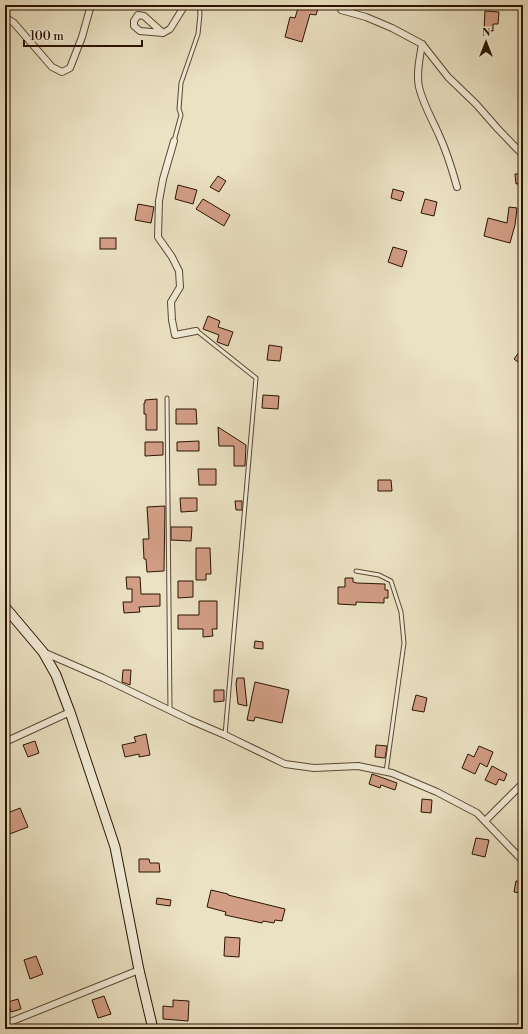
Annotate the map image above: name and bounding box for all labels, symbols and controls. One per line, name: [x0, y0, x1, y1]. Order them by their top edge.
scale bar: [24, 22, 142, 48]
north arrow: [466, 22, 506, 62]
text: N: [482, 26, 491, 40]
text: 100 m: [30, 29, 64, 44]

